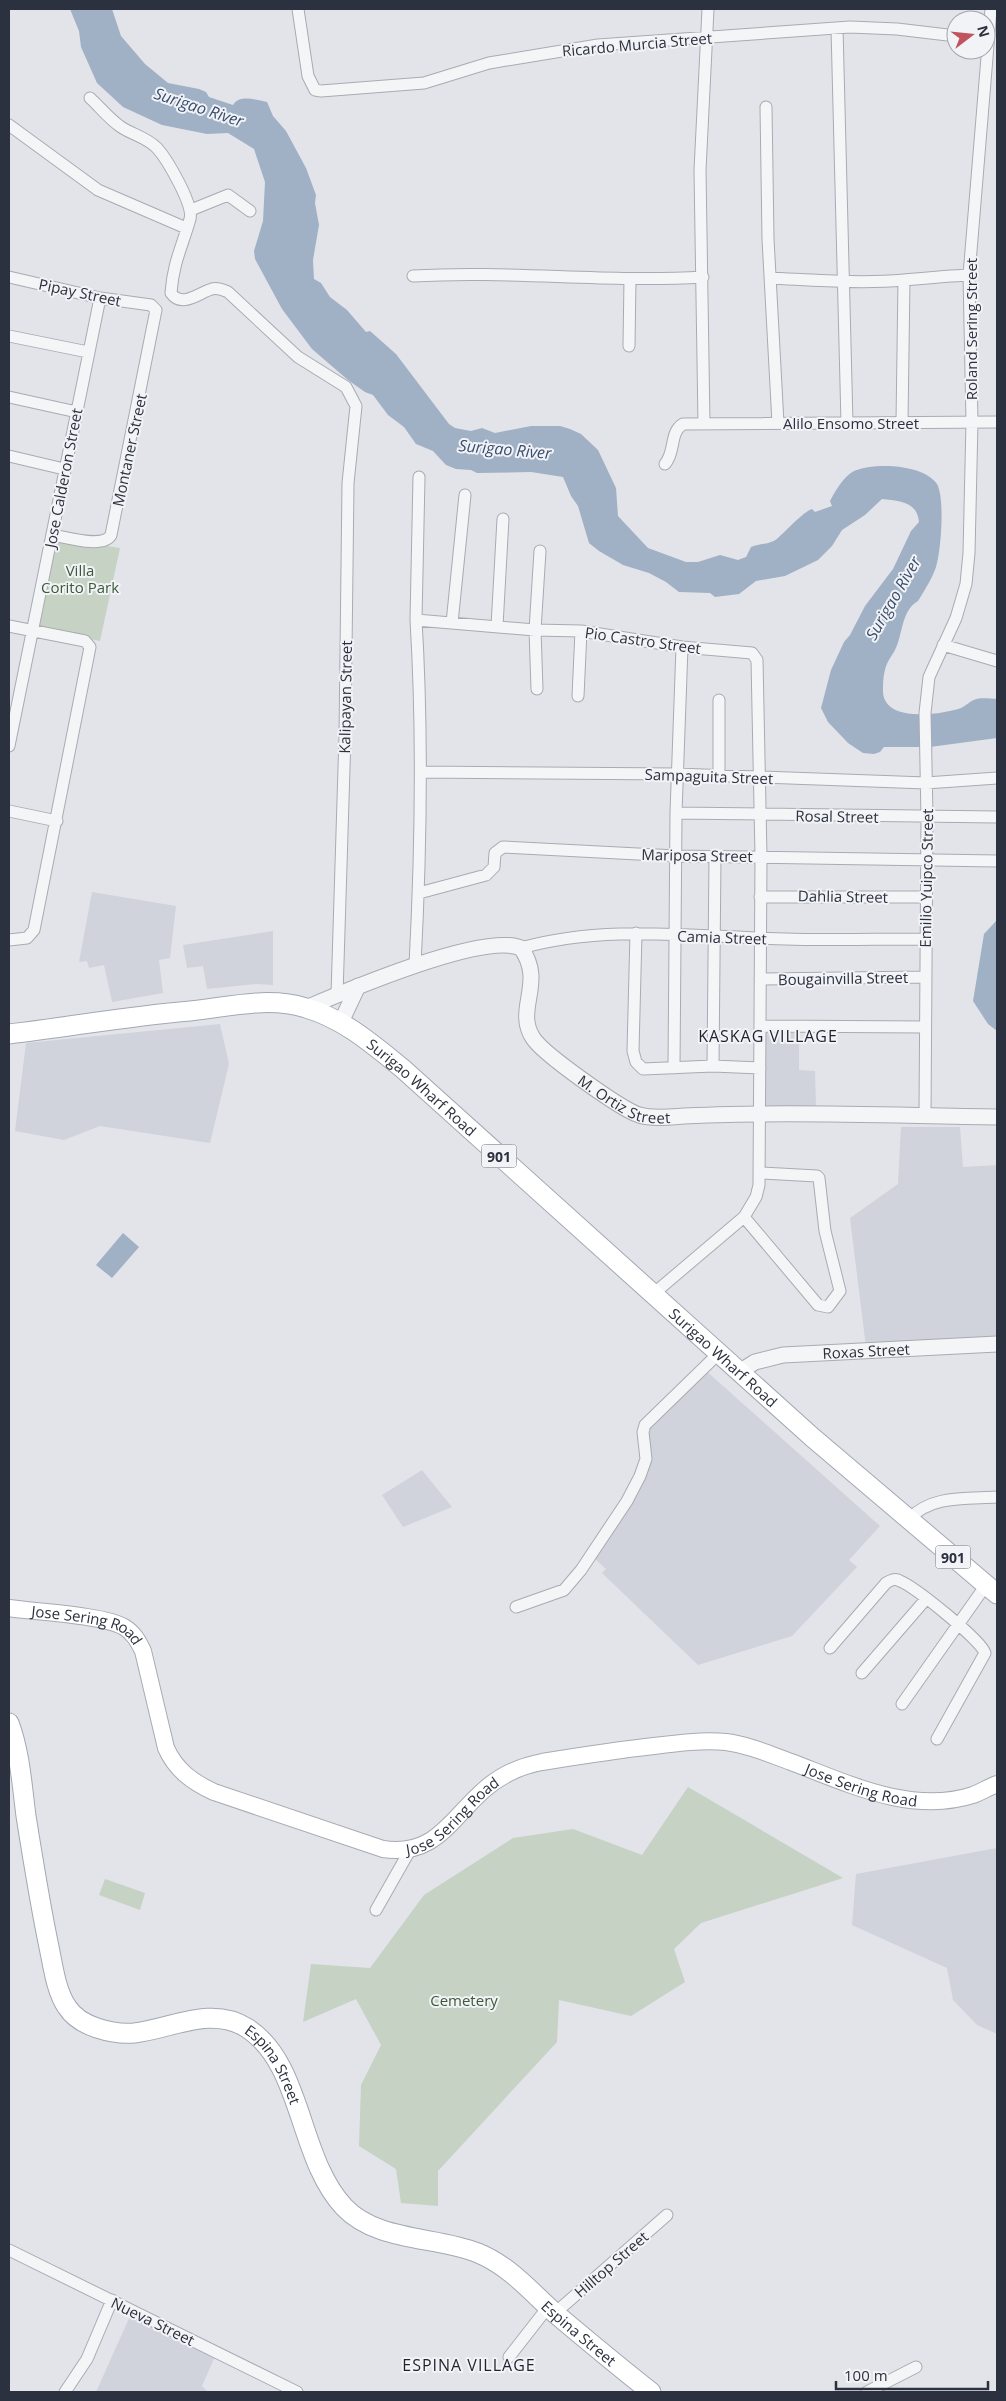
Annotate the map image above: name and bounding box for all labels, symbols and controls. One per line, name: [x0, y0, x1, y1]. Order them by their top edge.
north arrow: [946, 10, 996, 60]
text: N: [973, 23, 995, 39]
street label: Ricardo Murcia Street: [561, 27, 713, 61]
water label: Surigao River: [151, 82, 247, 132]
street label: Roland Sering Street: [961, 258, 981, 400]
street label: Pipay Street: [37, 274, 123, 310]
street label: Montaner Street: [107, 392, 151, 508]
street label: Jose Calderon Street: [39, 406, 86, 551]
street label: Alilo Ensomo Street: [783, 413, 919, 433]
water label: Surigao River: [458, 434, 553, 464]
water label: Surigao River: [860, 552, 926, 644]
park label: Villa Corito Park: [41, 560, 119, 597]
street label: Pio Castro Street: [584, 622, 702, 658]
street label: Kalipayan Street: [334, 640, 356, 754]
street label: Sampaguita Street: [644, 764, 774, 788]
street label: Rosal Street: [795, 805, 879, 827]
street label: Emilio Yuipco Street: [915, 808, 937, 948]
street label: Mariposa Street: [641, 844, 753, 866]
street label: Dahlia Street: [798, 885, 888, 907]
street label: Camia Street: [677, 925, 767, 949]
street label: Bougainvilla Street: [778, 967, 908, 989]
district label: KASKAG VILLAGE: [698, 1025, 838, 1047]
street label: Surigao Wharf Road: [363, 1034, 481, 1140]
street label: M. Ortiz Street: [574, 1070, 671, 1127]
road number: 901: [482, 1144, 516, 1168]
street label: Surigao Wharf Road: [665, 1303, 782, 1411]
street label: Roxas Street: [822, 1338, 910, 1363]
road number: 901: [936, 1545, 970, 1568]
street label: Jose Sering Road: [29, 1600, 147, 1648]
street label: Jose Sering Road: [800, 1758, 918, 1811]
street label: Jose Sering Road: [402, 1772, 503, 1860]
park label: Cemetery: [430, 1990, 498, 2010]
street label: Espina Street: [241, 2020, 306, 2107]
street label: Hilltop Street: [570, 2226, 652, 2302]
street label: Nueva Street: [108, 2292, 198, 2350]
street label: Espina Street: [537, 2296, 621, 2370]
district label: ESPINA VILLAGE: [402, 2354, 536, 2376]
scale bar: [836, 2358, 988, 2390]
text: 100 m: [844, 2365, 888, 2385]

